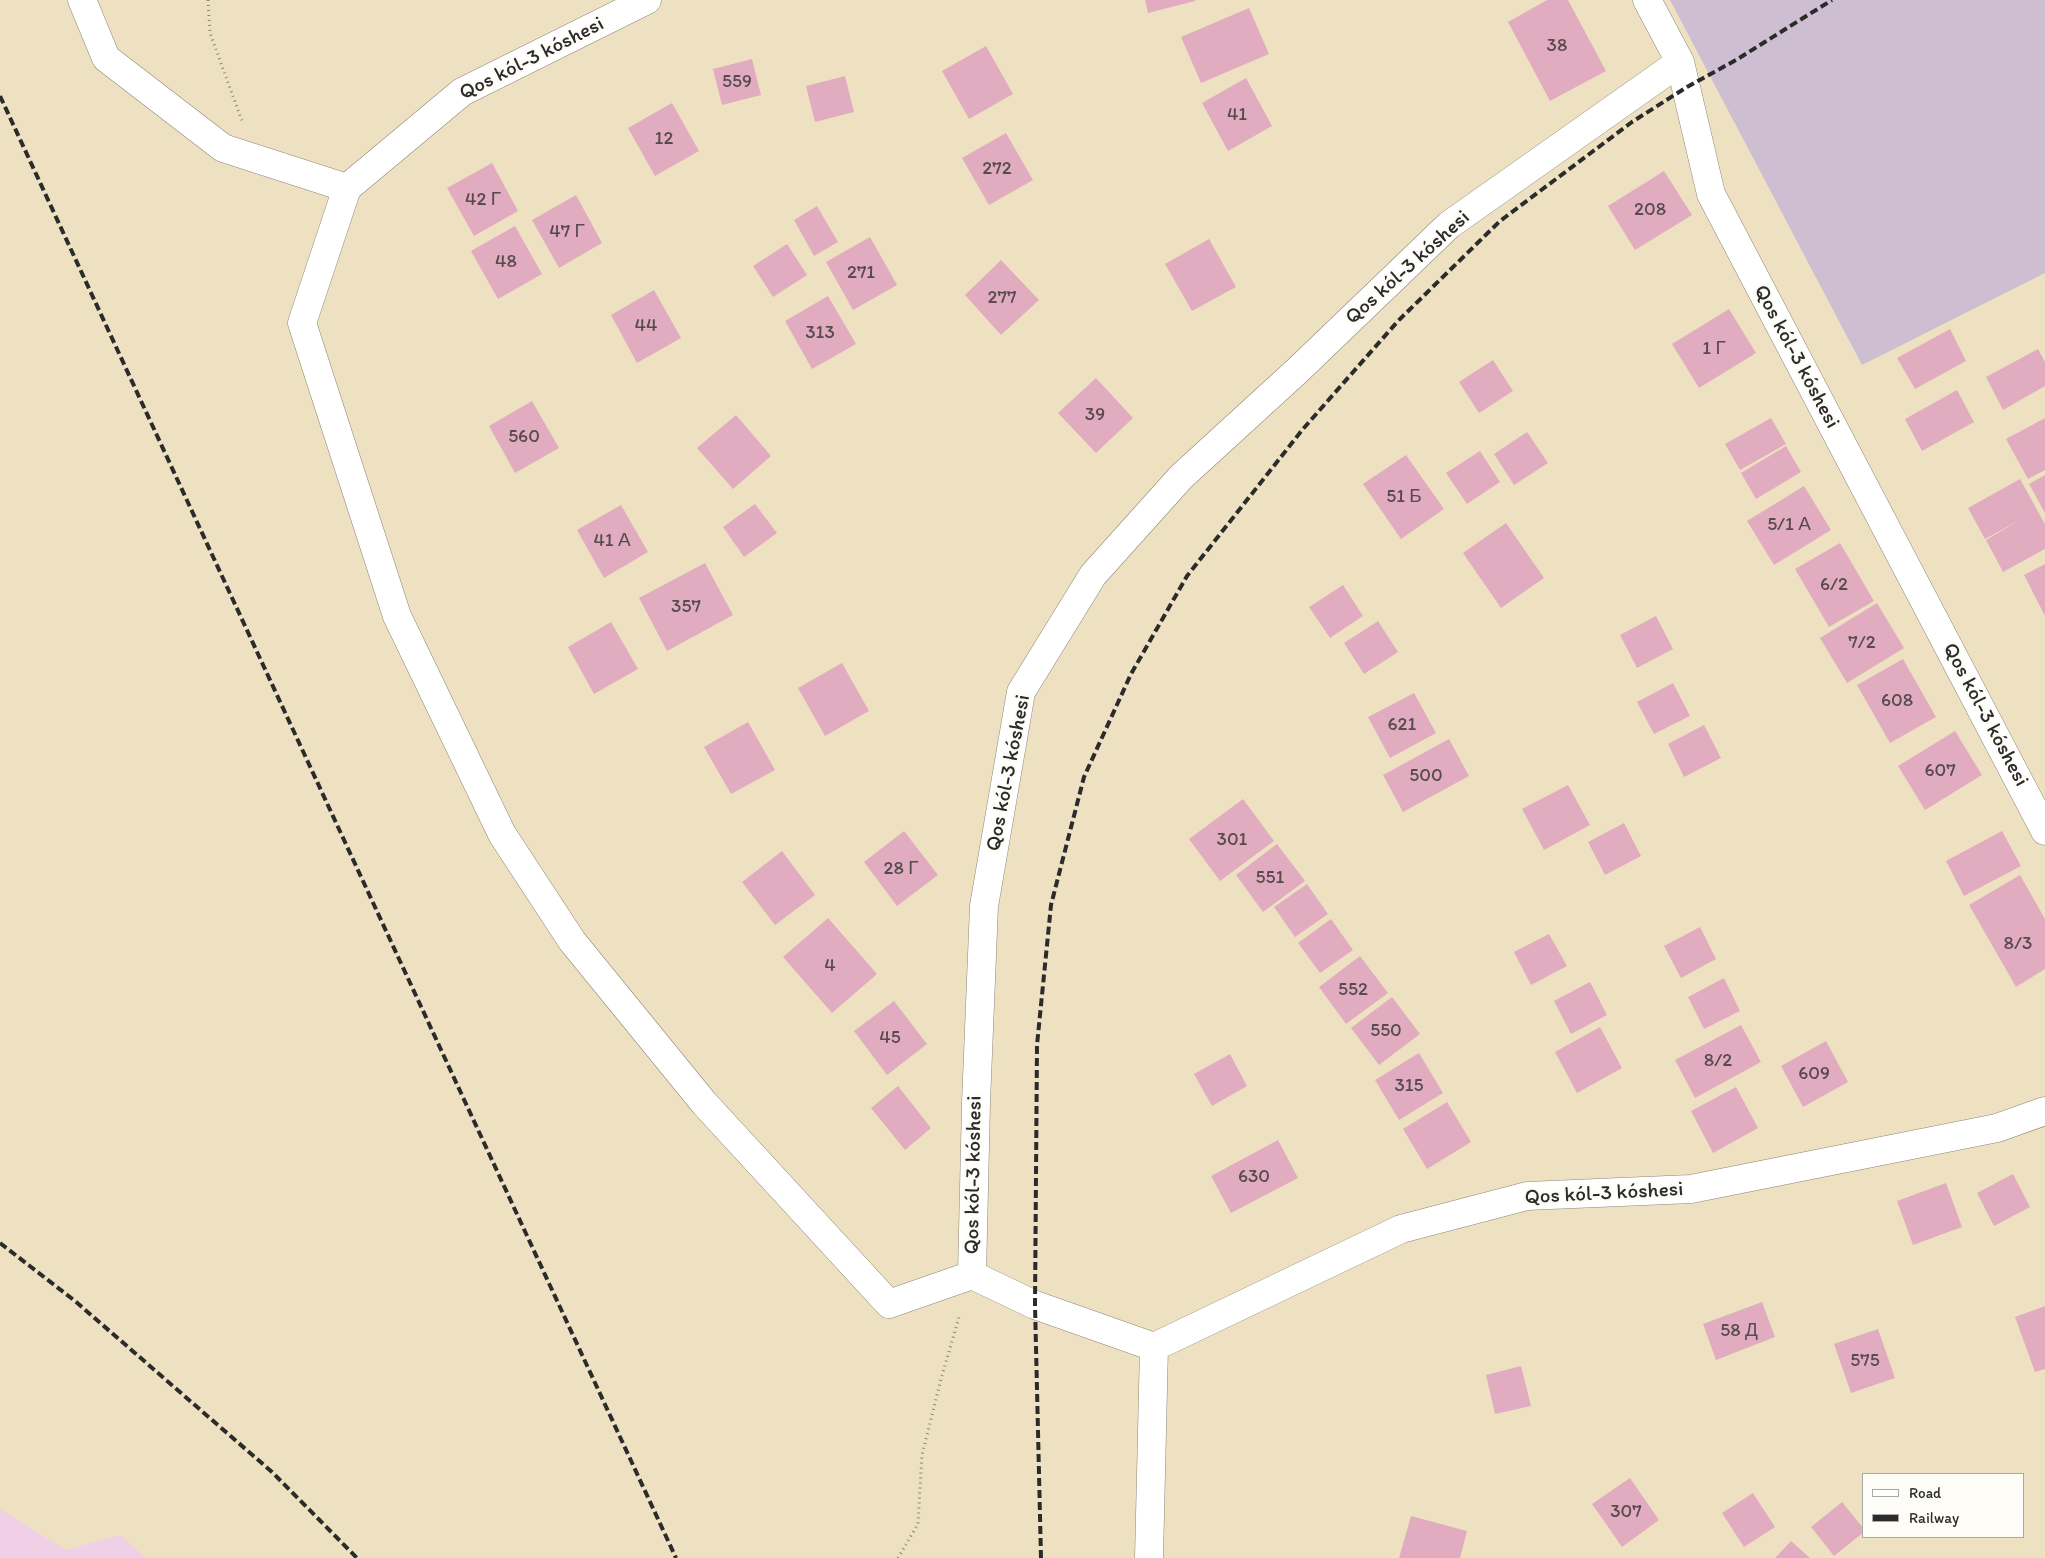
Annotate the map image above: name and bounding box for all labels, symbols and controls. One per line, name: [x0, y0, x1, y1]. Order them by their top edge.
street label: Qos kól-3 kóshesi: [456, 12, 608, 106]
house number: 38: [1547, 35, 1567, 57]
house number: 559: [722, 71, 752, 93]
house number: 41: [1227, 104, 1247, 126]
house number: 12: [655, 128, 673, 150]
house number: 272: [982, 158, 1012, 180]
house number: 42 Г: [465, 189, 501, 211]
house number: 208: [1634, 199, 1666, 221]
street label: Qos kól-3 kóshesi: [1341, 205, 1475, 331]
house number: 47 Г: [549, 221, 585, 243]
house number: 48: [495, 251, 517, 273]
house number: 271: [847, 262, 875, 284]
street label: Qos kól-3 kóshesi: [1748, 281, 1844, 433]
house number: 277: [988, 287, 1016, 309]
house number: 44: [635, 315, 657, 337]
house number: 313: [805, 322, 835, 344]
house number: 1 Г: [1702, 338, 1726, 360]
house number: 39: [1085, 404, 1105, 426]
house number: 560: [508, 426, 540, 448]
house number: 51 Б: [1386, 486, 1422, 508]
house number: 5/1 А: [1767, 514, 1811, 536]
house number: 41 А: [593, 530, 631, 552]
house number: 6/2: [1820, 574, 1848, 596]
house number: 357: [671, 596, 701, 618]
house number: 7/2: [1848, 632, 1876, 654]
street label: Qos kól-3 kóshesi: [1937, 639, 2033, 791]
house number: 608: [1881, 690, 1913, 712]
street label: Qos kól-3 kóshesi: [981, 693, 1037, 853]
house number: 621: [1388, 714, 1416, 736]
house number: 607: [1924, 760, 1956, 782]
house number: 500: [1409, 765, 1443, 787]
house number: 301: [1217, 829, 1247, 851]
house number: 28 Г: [884, 858, 918, 880]
house number: 551: [1256, 867, 1284, 889]
house number: 8/3: [2004, 933, 2032, 955]
house number: 4: [824, 955, 836, 977]
house number: 552: [1338, 979, 1368, 1001]
house number: 550: [1370, 1020, 1402, 1042]
house number: 45: [879, 1027, 901, 1049]
house number: 8/2: [1704, 1050, 1732, 1072]
house number: 609: [1798, 1063, 1830, 1085]
house number: 315: [1394, 1075, 1424, 1097]
street label: Qos kól-3 kóshesi: [960, 1095, 988, 1255]
house number: 630: [1238, 1166, 1270, 1188]
street label: Qos kól-3 kóshesi: [1524, 1177, 1684, 1211]
house number: 58 Д: [1720, 1320, 1758, 1342]
house number: 575: [1850, 1350, 1880, 1372]
legend: [1862, 1473, 2025, 1538]
text: Road: [1909, 1484, 1941, 1502]
house number: 307: [1610, 1501, 1642, 1523]
text: Railway: [1909, 1509, 1959, 1527]

